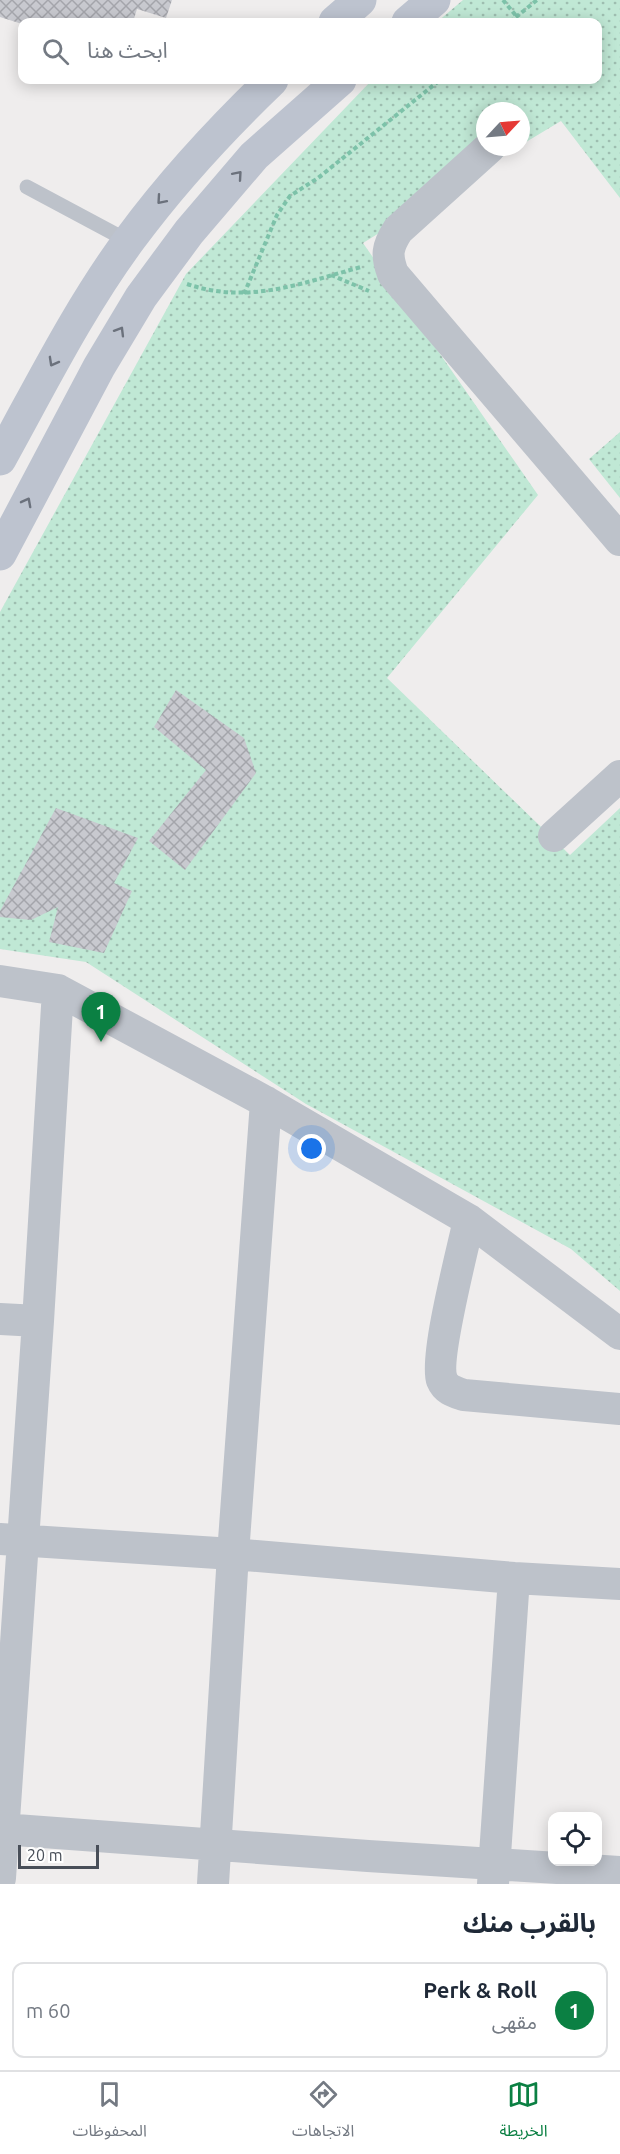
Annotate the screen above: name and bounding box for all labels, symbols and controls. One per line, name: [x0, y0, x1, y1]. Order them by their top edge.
search box: [18, 18, 602, 84]
icon: search: [39, 35, 72, 68]
text: ابحث هنا: [87, 37, 168, 62]
north arrow: [476, 102, 530, 156]
one-way arrow: [231, 171, 242, 182]
one-way arrow: [157, 193, 168, 204]
one-way arrow: [113, 327, 125, 337]
one-way arrow: [49, 356, 60, 366]
one-way arrow: [19, 497, 31, 508]
pin: 1: [82, 992, 120, 1042]
your location: [297, 1134, 326, 1163]
map controls: [548, 1812, 602, 1866]
button: locate: [548, 1812, 602, 1866]
scale bar: [18, 1842, 99, 1870]
text: 20 m: [27, 1846, 63, 1864]
text: بالقرب منك: [463, 1908, 596, 1937]
text: Perk & Roll: [423, 1977, 537, 2002]
text: 60 m: [26, 1999, 70, 2022]
text: 1: [569, 1999, 580, 2022]
text: مقهى: [492, 2010, 537, 2033]
tab: المحفوظات: [73, 2078, 147, 2148]
tab: الاتجاهات: [292, 2078, 354, 2148]
tab: الخريطة: [500, 2078, 547, 2148]

